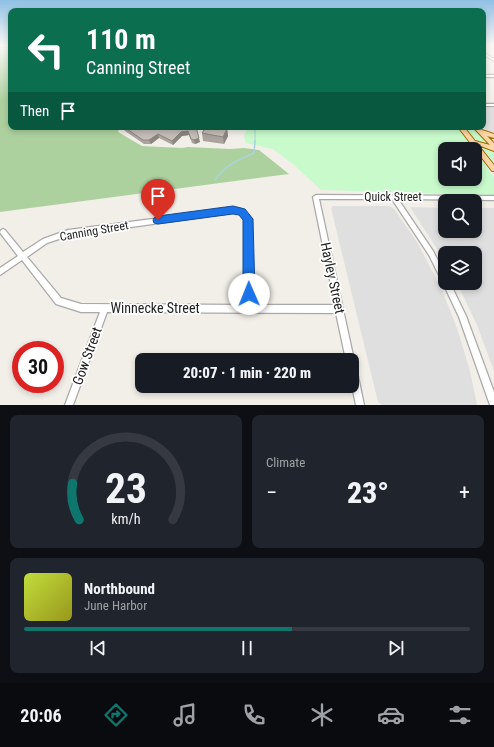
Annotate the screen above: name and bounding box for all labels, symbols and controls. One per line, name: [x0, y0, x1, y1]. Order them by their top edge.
text: 110 m: [86, 23, 156, 56]
icon: left: [20, 24, 72, 76]
text: Canning Street: [86, 57, 190, 78]
icon: arrive: [57, 100, 79, 122]
text: Then: [20, 102, 49, 120]
map controls: [438, 142, 482, 290]
button: sound: [438, 142, 482, 186]
pin: [141, 179, 175, 220]
icon: arrive: [147, 185, 169, 207]
street label: Quick Street: [364, 190, 422, 204]
button: search: [438, 194, 482, 238]
street label: Canning Street: [59, 218, 130, 244]
street label: Hayley Street: [318, 241, 348, 315]
button: layers: [438, 246, 482, 290]
position arrow: [228, 273, 270, 315]
street label: Winnecke Street: [110, 300, 200, 316]
street label: Gow Street: [69, 325, 105, 387]
speed limit sign: 30: [12, 341, 64, 393]
text: 20:07 · 1 min · 220 m: [183, 364, 311, 382]
text: Climate: [266, 455, 305, 470]
text: 23: [105, 463, 147, 512]
text: 23°: [347, 475, 389, 510]
text: −: [266, 480, 277, 505]
text: +: [459, 480, 470, 505]
text: km/h: [111, 510, 141, 526]
text: Northbound: [84, 580, 155, 598]
text: June Harbor: [84, 598, 147, 613]
icon: previous: [87, 637, 109, 659]
icon: pause: [236, 637, 258, 659]
icon: next: [385, 637, 407, 659]
icon: directions: [102, 701, 130, 729]
icon: music: [171, 701, 199, 729]
icon: phone: [240, 701, 268, 729]
icon: climate: [308, 701, 336, 729]
icon: car: [377, 701, 405, 729]
icon: filters: [446, 701, 474, 729]
text: 20:06: [20, 705, 62, 726]

